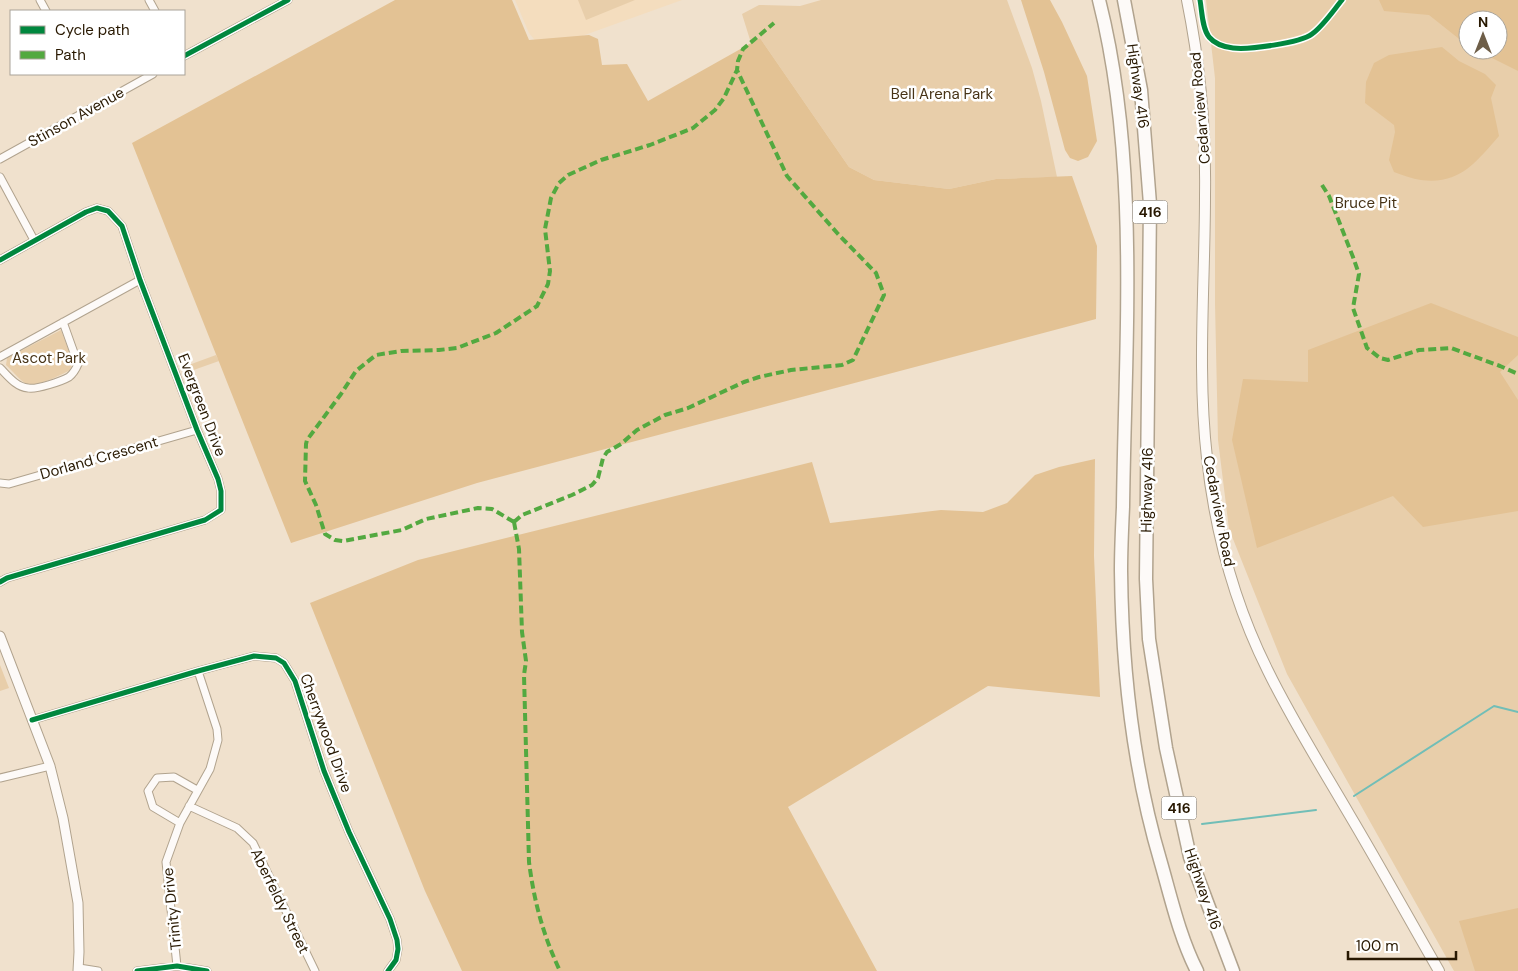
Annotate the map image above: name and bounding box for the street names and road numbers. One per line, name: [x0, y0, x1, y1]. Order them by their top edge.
street label: Highway 416: [1122, 42, 1154, 130]
street label: Cedarview Road: [1185, 51, 1215, 165]
street label: Stinson Avenue: [24, 82, 128, 152]
road number: 416: [1132, 200, 1168, 223]
street label: Evergreen Drive: [173, 351, 231, 459]
street label: Dorland Crescent: [38, 432, 160, 484]
street label: Highway 416: [1136, 447, 1158, 533]
street label: Cedarview Road: [1198, 454, 1240, 568]
street label: Cherrywood Drive: [295, 671, 357, 795]
road number: 416: [1162, 796, 1196, 820]
street label: Aberfeldy Street: [246, 845, 314, 957]
street label: Highway 416: [1180, 845, 1226, 933]
street label: Trinity Drive: [158, 867, 186, 951]

